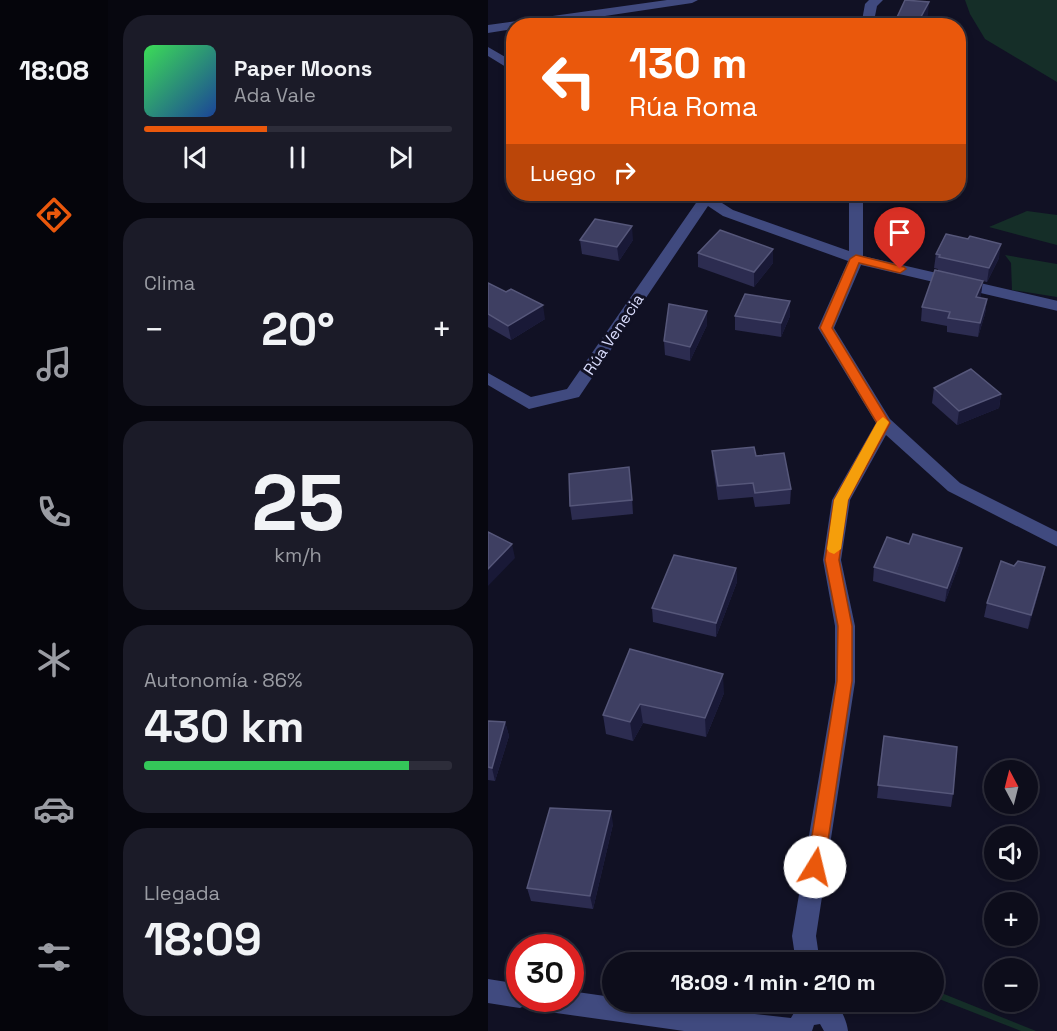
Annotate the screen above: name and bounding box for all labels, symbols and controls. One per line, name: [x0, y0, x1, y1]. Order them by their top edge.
text: 130 m: [629, 37, 747, 90]
icon: left: [530, 42, 608, 120]
text: 18:08: [19, 53, 89, 88]
text: Paper Moons: [234, 54, 372, 82]
text: Ada Vale: [234, 82, 316, 108]
text: Rúa Roma: [629, 89, 758, 124]
icon: previous: [179, 141, 212, 174]
icon: pause: [281, 141, 314, 174]
icon: next: [384, 141, 417, 174]
icon: right: [608, 156, 641, 189]
text: Luego: [530, 159, 596, 187]
icon: directions: [33, 194, 75, 236]
pin: [874, 207, 925, 269]
icon: arrive: [883, 216, 916, 249]
text: Clima: [144, 270, 195, 296]
street label: Rúa Venecia: [578, 290, 648, 379]
text: 20°: [261, 301, 335, 358]
text: −: [144, 309, 164, 351]
text: +: [432, 309, 452, 351]
icon: music: [33, 343, 75, 385]
text: 25: [251, 453, 345, 553]
icon: phone: [33, 491, 75, 533]
text: km/h: [274, 542, 322, 568]
icon: climate: [33, 639, 75, 681]
text: Autonomía · 86%: [144, 667, 302, 693]
text: 430 km: [144, 698, 304, 755]
north arrow: [984, 760, 1038, 814]
map controls: [984, 760, 1038, 1012]
icon: car: [33, 788, 75, 830]
button: sound: [984, 826, 1038, 880]
position arrow: [783, 835, 847, 899]
text: Llegada: [144, 880, 220, 906]
button: +: [984, 892, 1038, 946]
text: 18:09: [144, 911, 262, 968]
speed limit sign: 30: [506, 934, 584, 1012]
icon: filters: [33, 936, 75, 978]
button: −: [984, 958, 1038, 1012]
text: 18:09 · 1 min · 210 m: [671, 968, 875, 996]

